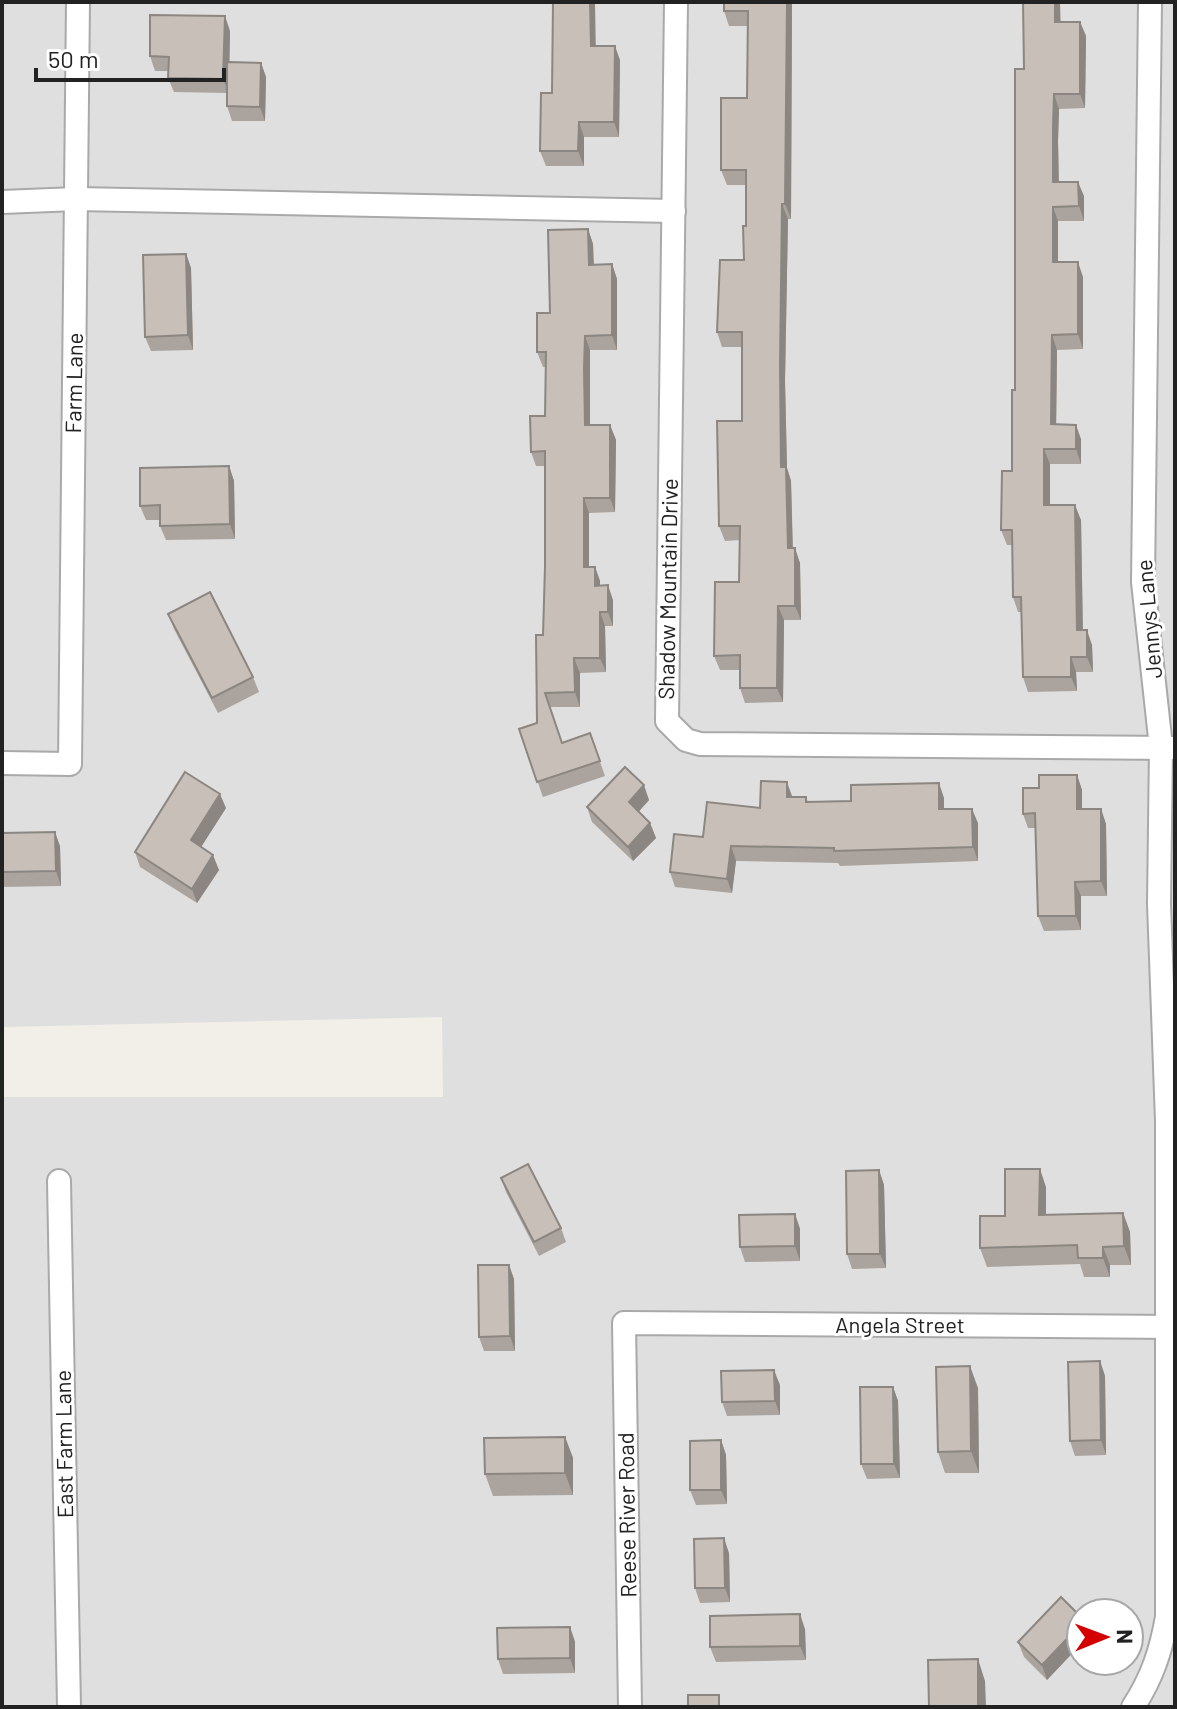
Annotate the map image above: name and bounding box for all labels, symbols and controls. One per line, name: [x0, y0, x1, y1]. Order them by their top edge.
scale bar: [36, 32, 224, 82]
text: 50 m: [48, 44, 99, 73]
street label: Farm Lane: [59, 332, 87, 434]
street label: Shadow Mountain Drive: [652, 478, 682, 700]
street label: Jennys Lane: [1130, 558, 1166, 680]
street label: Angela Street: [835, 1311, 965, 1337]
street label: East Farm Lane: [49, 1370, 77, 1518]
street label: Reese River Road: [612, 1432, 640, 1598]
north arrow: [1065, 1597, 1145, 1677]
text: N: [1113, 1629, 1139, 1644]

